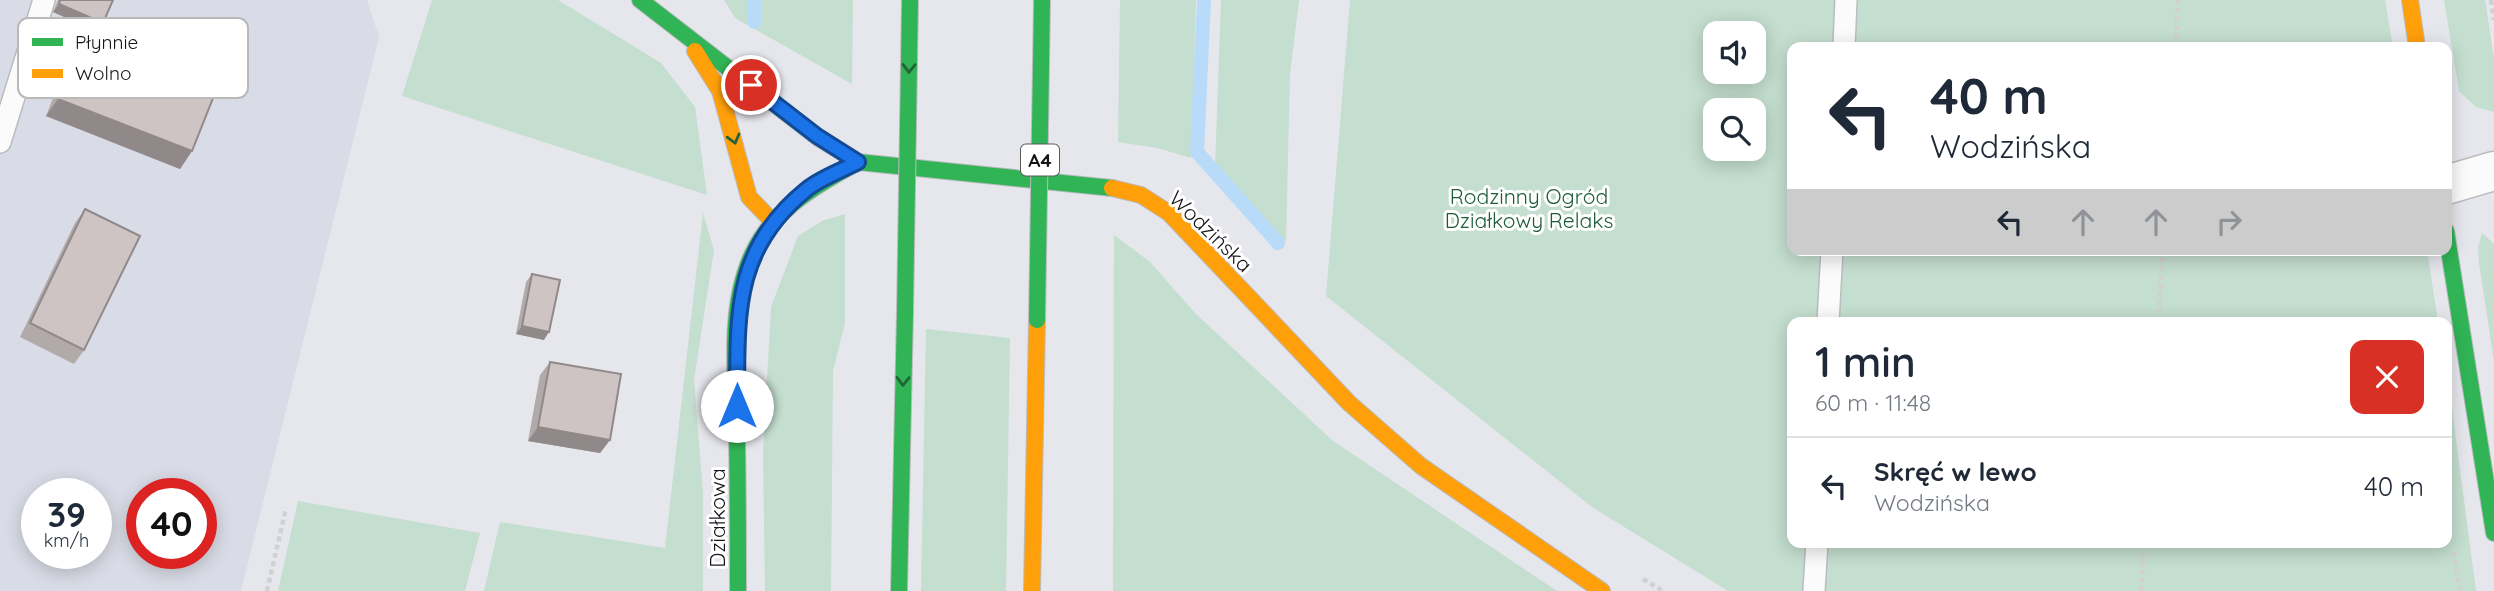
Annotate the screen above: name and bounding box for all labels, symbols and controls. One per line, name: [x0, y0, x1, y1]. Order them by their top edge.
legend: [18, 18, 248, 98]
map controls: [1703, 21, 1766, 161]
button: sound: [1703, 21, 1766, 84]
text: Płynnie: [75, 30, 138, 54]
pin: [721, 55, 781, 115]
text: Wolno: [75, 61, 131, 85]
one-way arrow: [901, 63, 917, 74]
text: 40 m: [1930, 65, 2048, 126]
icon: arrive: [732, 66, 770, 104]
icon: left: [1815, 70, 1906, 161]
button: search: [1703, 98, 1766, 161]
text: Wodzińska: [1930, 126, 2091, 166]
one-way arrow: [726, 133, 740, 145]
road number: A4: [1021, 144, 1059, 176]
park label: Rodzinny Ogród Działkowy Relaks: [1445, 183, 1613, 233]
street label: Wodzińska: [1164, 185, 1258, 277]
icon: left: [1991, 203, 2029, 241]
icon: ahead: [2064, 203, 2102, 241]
icon: ahead: [2137, 203, 2175, 241]
icon: right: [2210, 203, 2248, 241]
text: 1 min: [1815, 335, 1916, 388]
button: close: [2350, 340, 2424, 414]
position arrow: [700, 369, 774, 443]
one-way arrow: [896, 375, 911, 386]
text: 60 m · 11:48: [1815, 388, 1931, 417]
text: Skręć w lewo: [1874, 455, 2037, 488]
icon: left: [1815, 467, 1853, 505]
street label: Działkowa: [704, 468, 730, 568]
text: 40 m: [2364, 470, 2424, 503]
speed limit sign: 40: [126, 478, 217, 569]
text: Wodzińska: [1874, 488, 1990, 517]
text: 39: [47, 492, 86, 536]
text: km/h: [44, 529, 89, 552]

